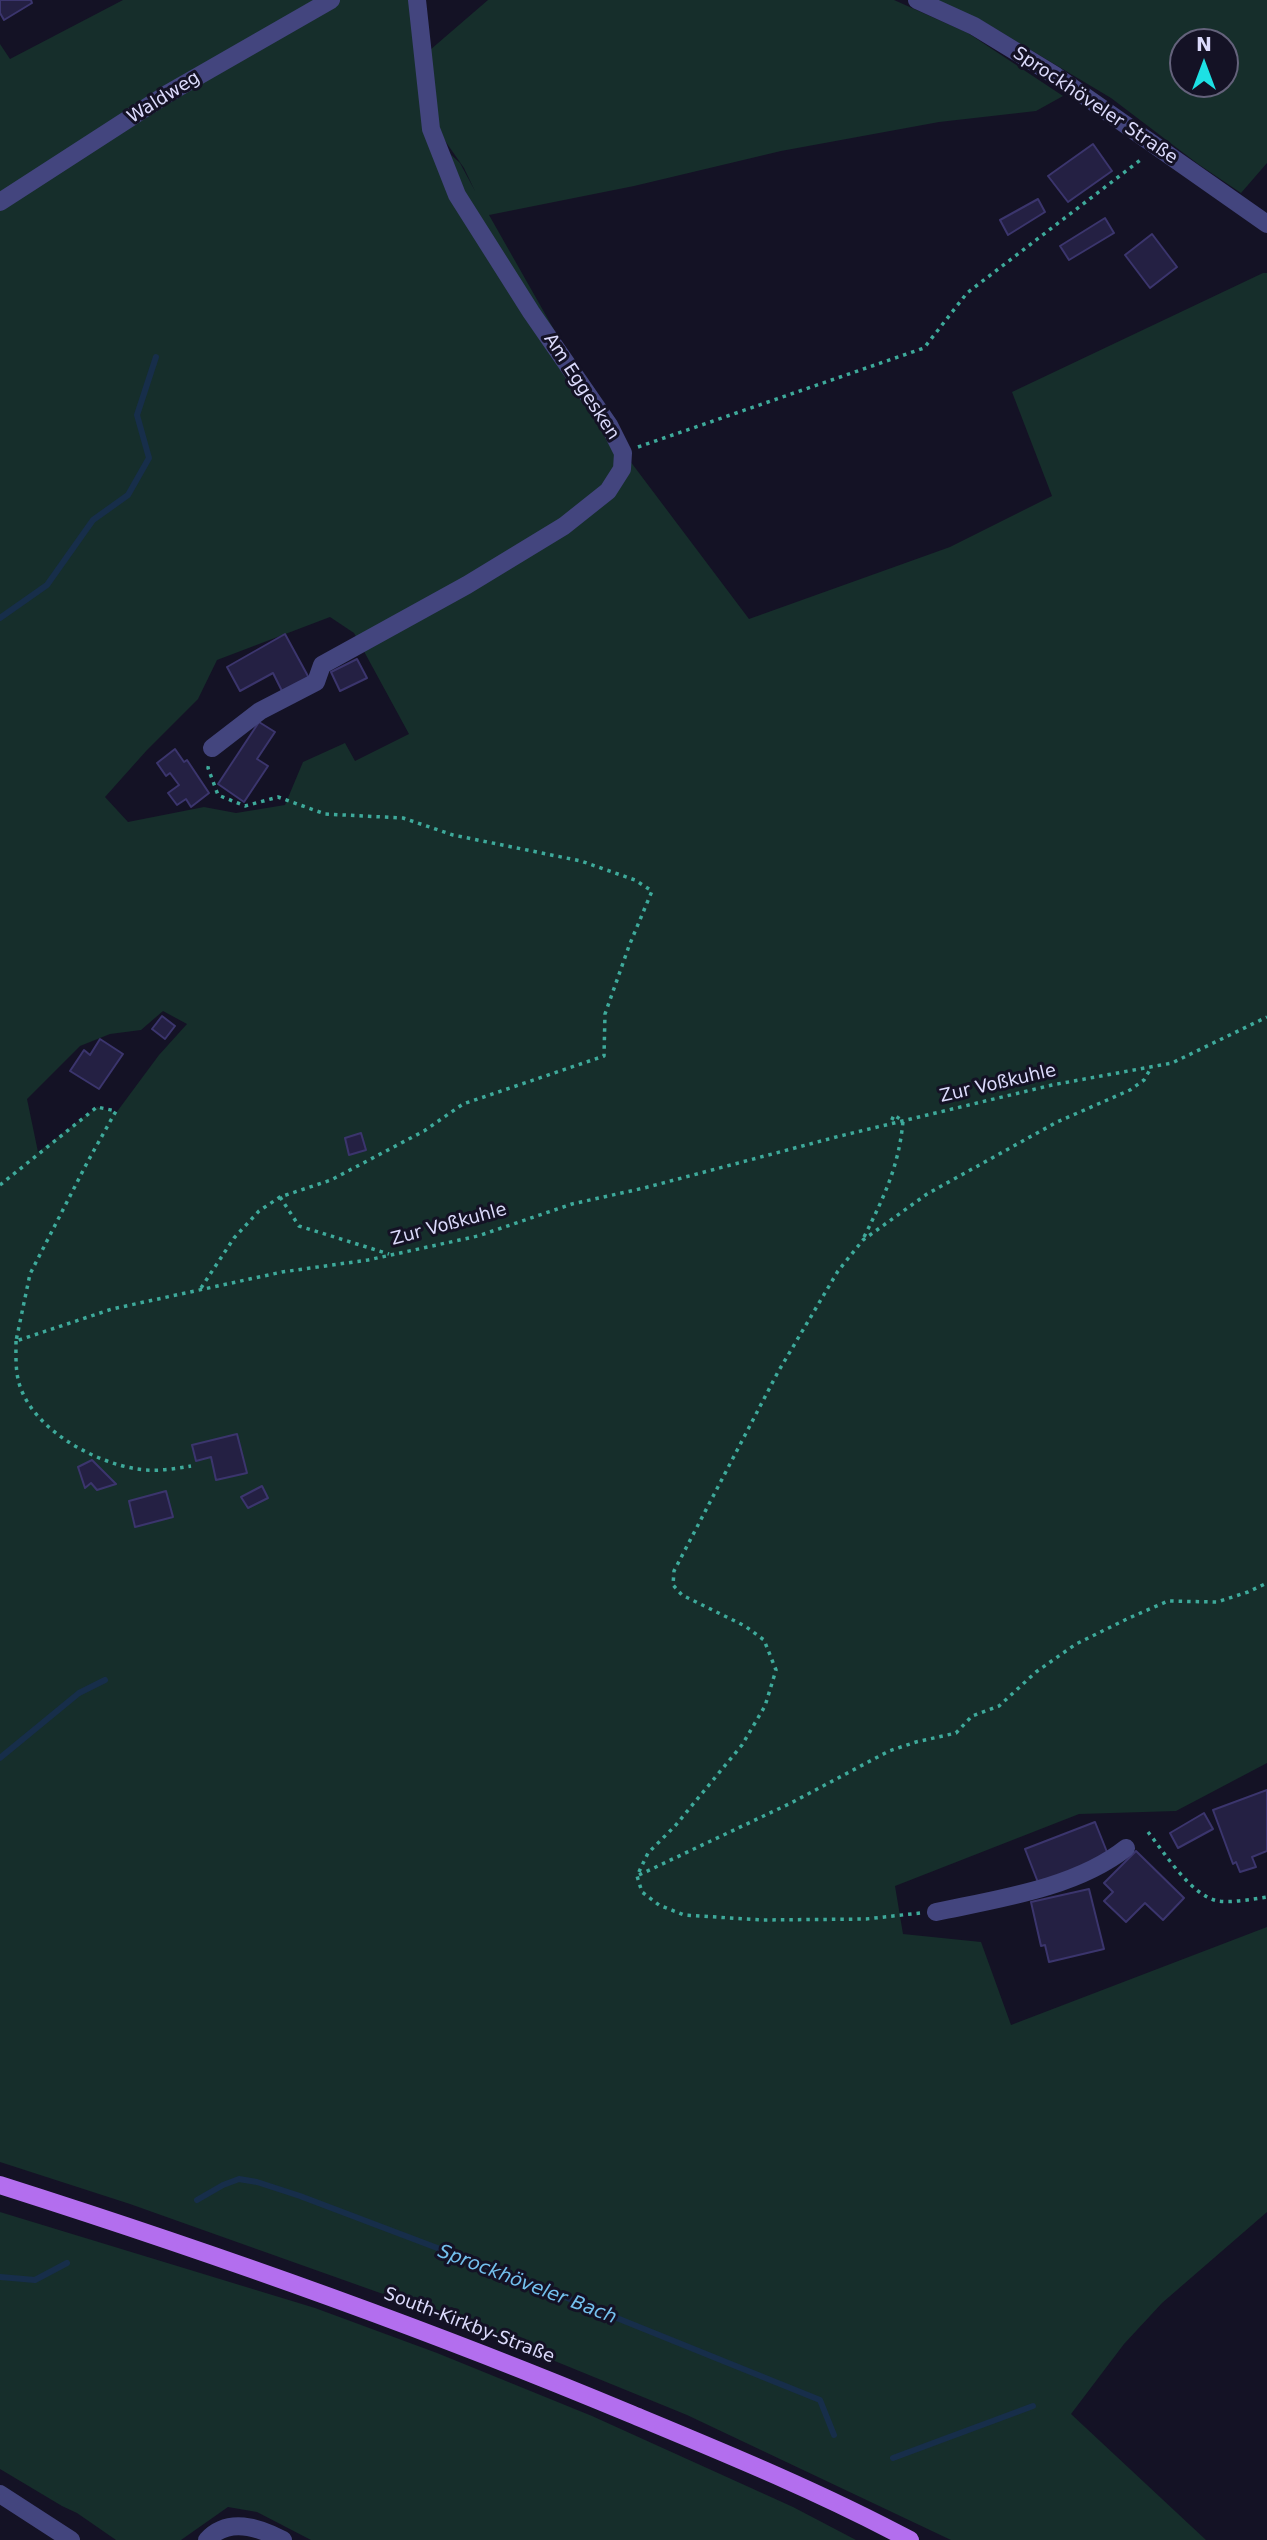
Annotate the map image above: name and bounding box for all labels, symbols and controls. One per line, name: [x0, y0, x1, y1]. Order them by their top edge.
north arrow: [1169, 28, 1239, 98]
text: N: [1196, 33, 1212, 55]
street label: Sprockhöveler Straße: [1009, 43, 1181, 169]
street label: Waldweg: [124, 67, 204, 129]
street label: Am Eggesken: [539, 330, 623, 444]
street label: Zur Voßkuhle: [938, 1060, 1058, 1108]
street label: Zur Voßkuhle: [389, 1199, 509, 1251]
water label: Sprockhöveler Bach: [434, 2240, 620, 2330]
street label: South-Kirkby-Straße: [381, 2283, 557, 2369]

